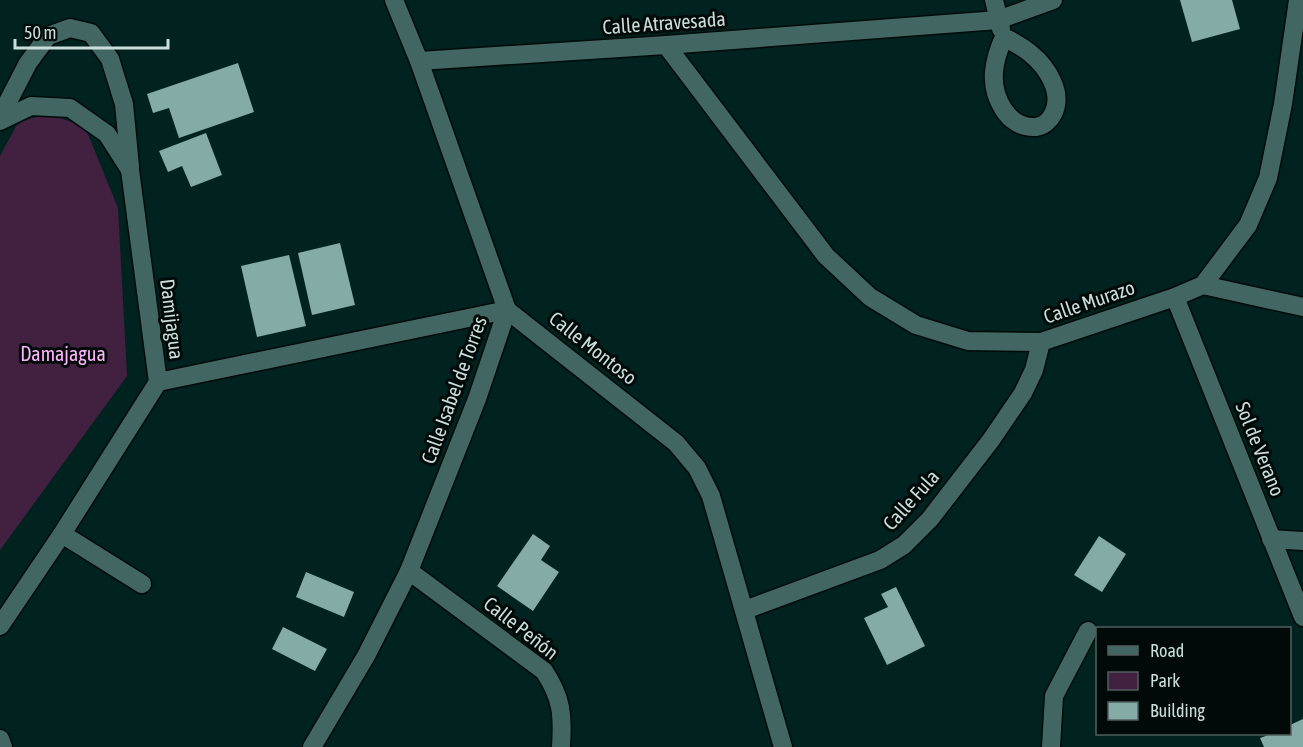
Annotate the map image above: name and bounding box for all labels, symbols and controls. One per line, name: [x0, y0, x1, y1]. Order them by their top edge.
street label: Calle Atravesada: [602, 7, 726, 38]
scale bar: [15, 12, 168, 50]
text: 50 m: [24, 22, 56, 43]
street label: Calle Murazo: [1040, 275, 1137, 328]
street label: Damijagua: [156, 277, 189, 361]
street label: Calle Montoso: [545, 306, 642, 389]
street label: Calle Isabel de Torres: [416, 313, 491, 467]
park label: Damajagua: [20, 342, 106, 365]
street label: Sol de Verano: [1231, 398, 1290, 499]
street label: Calle Fula: [878, 465, 943, 534]
street label: Calle Peñón: [480, 591, 563, 664]
legend: [1096, 627, 1291, 735]
text: Road: [1150, 640, 1184, 661]
text: Park: [1150, 670, 1180, 691]
text: Building: [1150, 700, 1205, 721]

